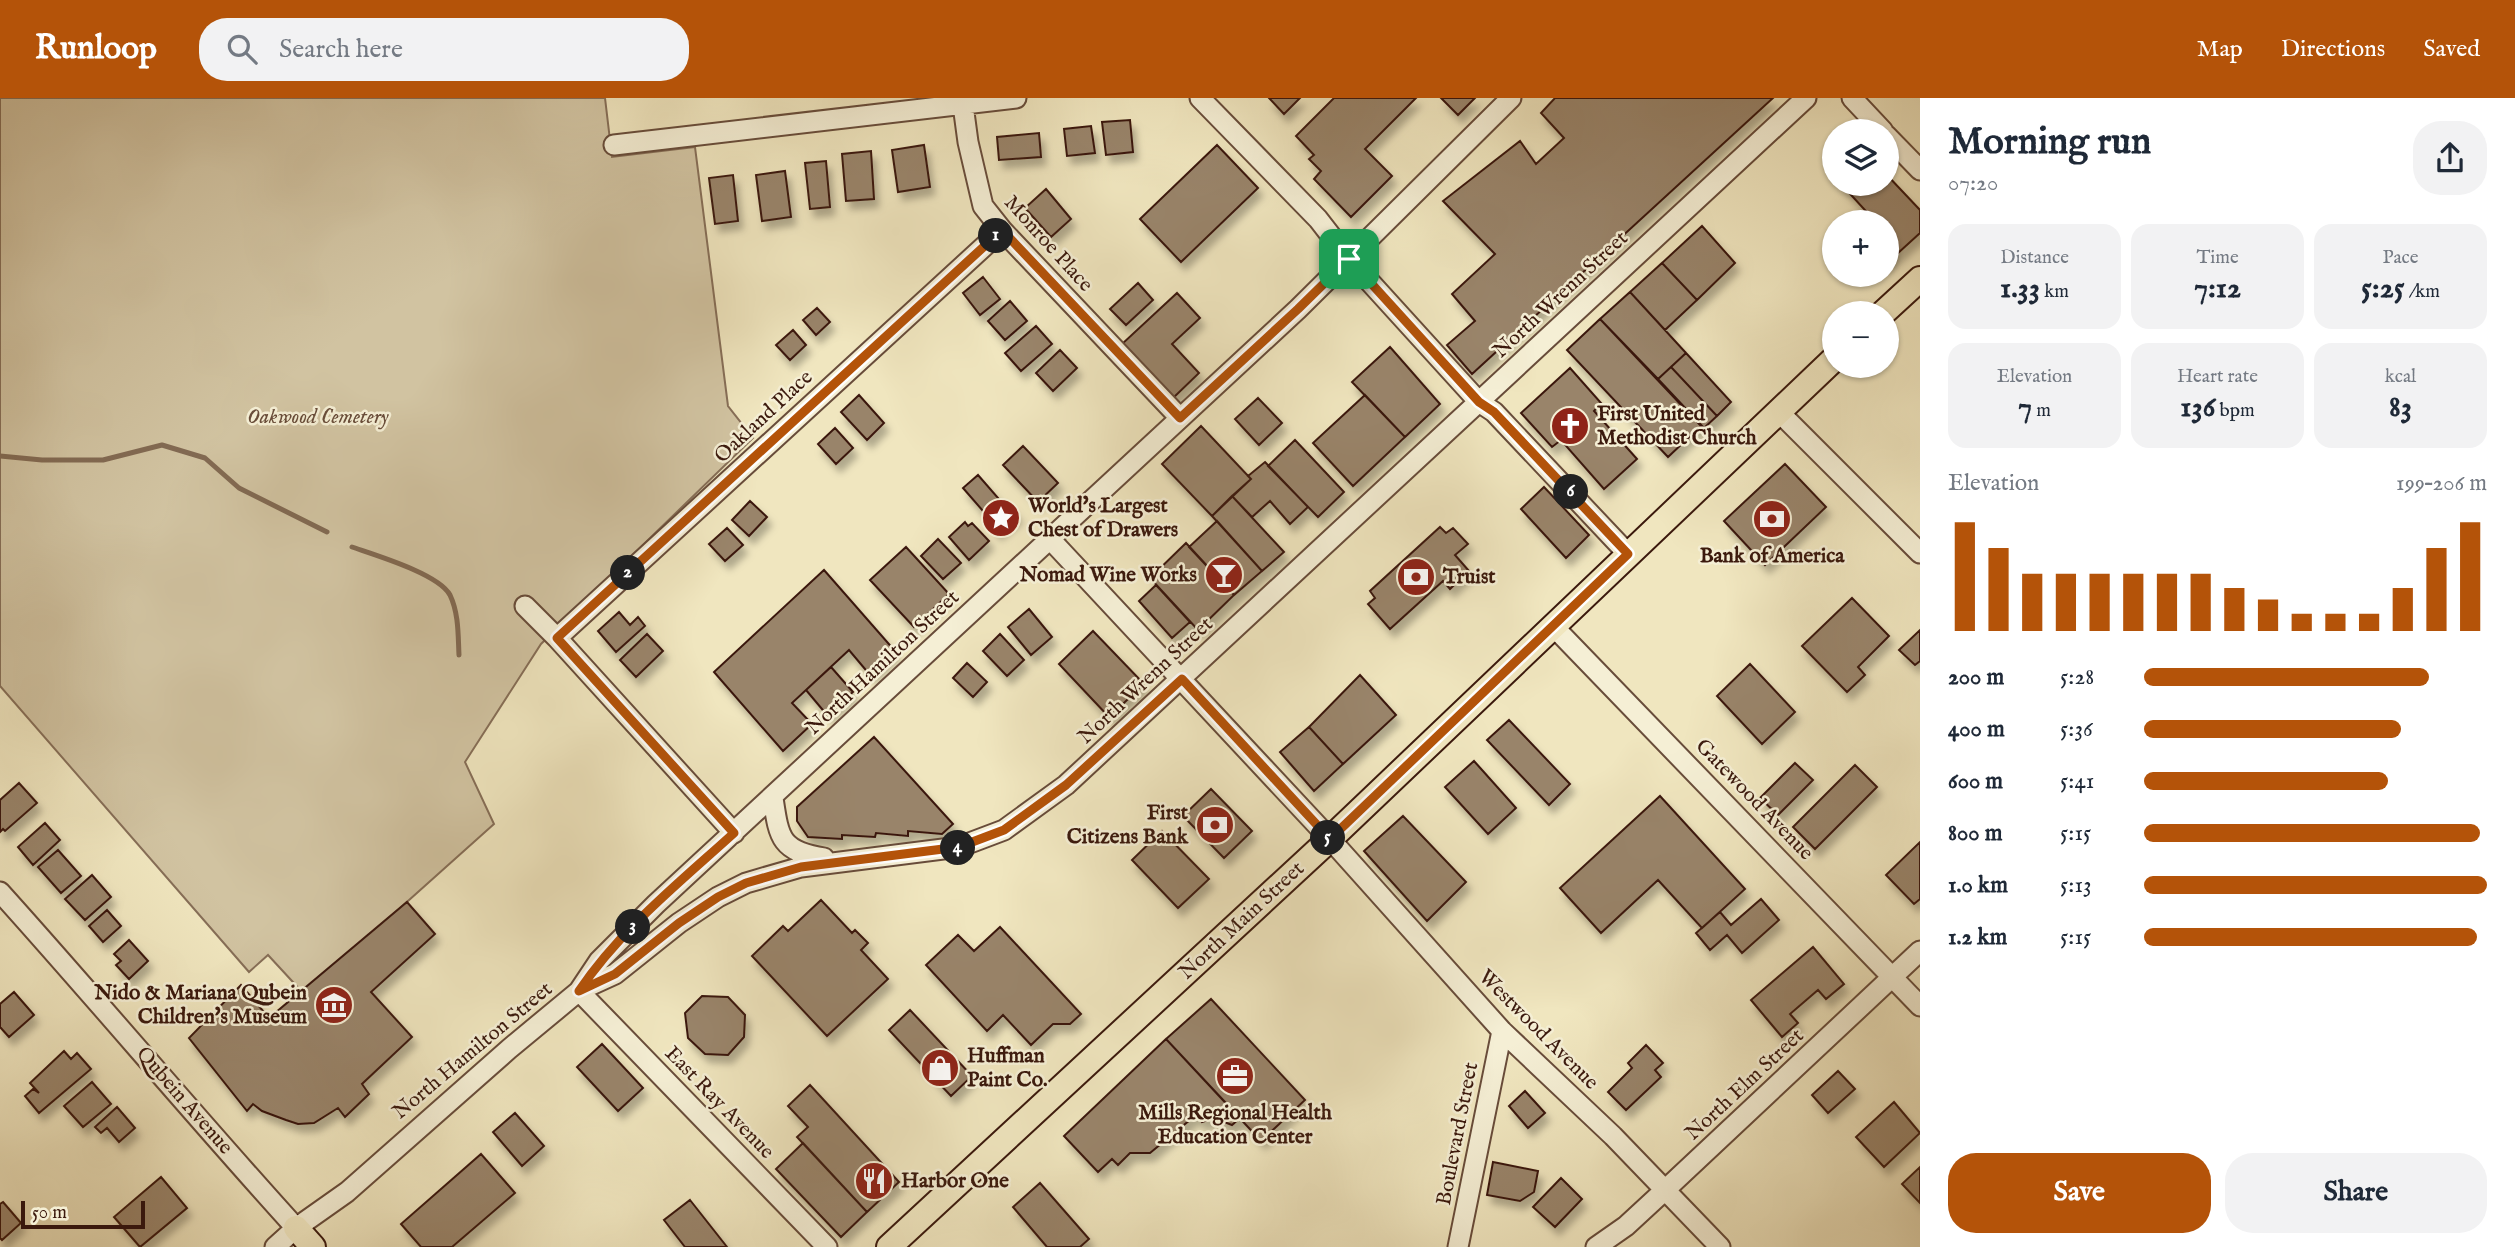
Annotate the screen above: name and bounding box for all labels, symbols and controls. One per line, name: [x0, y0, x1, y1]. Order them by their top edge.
search box: [199, 18, 689, 81]
text: Runloop: [35, 28, 157, 70]
icon: search: [223, 30, 261, 68]
text: Search here: [279, 33, 403, 66]
text: Map: [2197, 34, 2243, 65]
text: Directions: [2281, 34, 2385, 65]
text: Saved: [2423, 34, 2480, 65]
map controls: [1822, 119, 1899, 378]
button: layers: [1822, 119, 1899, 196]
text: Morning run: [1948, 119, 2151, 167]
button: share: [2413, 121, 2487, 195]
text: 07:20: [1948, 169, 1998, 198]
street label: Monroe Place: [998, 190, 1099, 298]
button: +: [1822, 210, 1899, 287]
pin: 1: [978, 218, 1014, 254]
text: 1: [992, 223, 999, 247]
street label: North Wrenn Street: [1488, 225, 1634, 365]
pin: [1319, 229, 1379, 289]
icon: arrive: [1330, 240, 1368, 278]
text: Distance: [2000, 246, 2069, 270]
text: Time: [2196, 246, 2239, 270]
text: Pace: [2383, 246, 2418, 270]
text: 1.33: [2000, 270, 2040, 308]
text: 7:12: [2194, 270, 2241, 308]
text: 5:25: [2361, 270, 2405, 308]
text: km: [2040, 280, 2069, 304]
text: /km: [2405, 280, 2440, 304]
button: −: [1822, 301, 1899, 378]
street label: Oakland Place: [709, 364, 819, 470]
text: Elevation: [1997, 365, 2072, 389]
text: Heart rate: [2177, 365, 2258, 389]
text: kcal: [2385, 365, 2416, 389]
text: 7: [2018, 389, 2032, 427]
text: 136: [2180, 389, 2215, 427]
text: 83: [2389, 389, 2412, 427]
text: m: [2032, 399, 2051, 423]
text: bpm: [2215, 399, 2255, 423]
place label: First United Methodist Church: [1597, 401, 1757, 452]
park label: Oakwood Cemetery: [247, 404, 389, 431]
church icon: First United Methodist Church: [1549, 405, 1591, 447]
text: Elevation: [1948, 469, 2039, 498]
text: 199–206 m: [2396, 469, 2487, 498]
pin: 6: [1554, 474, 1588, 510]
text: 6: [1566, 479, 1575, 503]
place label: World's Largest Chest of Drawers: [1027, 493, 1178, 544]
place icon: World's Largest Chest of Drawers: [980, 497, 1022, 539]
bank icon: Bank of America: [1751, 498, 1793, 540]
place label: Bank of America: [1700, 543, 1845, 570]
bar icon: Nomad Wine Works: [1203, 554, 1245, 596]
pin: 2: [610, 556, 646, 590]
bank icon: Truist: [1395, 556, 1437, 598]
text: 2: [623, 560, 632, 584]
place label: Nomad Wine Works: [1019, 562, 1197, 589]
place label: Truist: [1442, 564, 1496, 591]
street label: North Hamilton Street: [800, 585, 966, 741]
street label: North Wrenn Street: [1073, 611, 1219, 751]
text: 200 m: [1948, 663, 2004, 692]
text: 5:28: [2060, 663, 2094, 692]
text: 400 m: [1948, 715, 2005, 744]
text: 5:36: [2060, 715, 2093, 744]
street label: Gatewood Avenue: [1689, 733, 1819, 867]
text: 600 m: [1948, 767, 2003, 796]
text: 5:41: [2060, 767, 2094, 796]
place label: First Citizens Bank: [1067, 800, 1189, 851]
bank icon: First Citizens Bank: [1194, 804, 1236, 846]
text: 800 m: [1948, 819, 2002, 848]
text: 5:15: [2060, 819, 2091, 848]
pin: 5: [1310, 820, 1346, 856]
text: 5: [1324, 825, 1331, 849]
pin: 4: [940, 830, 976, 866]
text: 4: [953, 835, 962, 859]
street label: North Main Street: [1174, 856, 1310, 986]
text: 1.0 km: [1948, 871, 2008, 900]
text: 5:13: [2060, 871, 2092, 900]
pin: 3: [616, 910, 650, 944]
text: 3: [629, 914, 636, 938]
text: 1.2 km: [1948, 923, 2007, 952]
text: 5:15: [2060, 923, 2091, 952]
street label: Westwood Avenue: [1472, 964, 1604, 1096]
street label: North Hamilton Street: [388, 976, 558, 1126]
place label: Nido & Mariana Qubein Children's Museum: [93, 980, 308, 1031]
museum icon: Nido & Mariana Qubein Children's Museum: [313, 984, 355, 1026]
street label: North Elm Street: [1680, 1023, 1810, 1147]
street label: Qubein Avenue: [130, 1041, 239, 1161]
street label: East Ray Avenue: [658, 1041, 780, 1165]
place label: Huffman Paint Co.: [967, 1043, 1047, 1094]
shop icon: Huffman Paint Co.: [919, 1047, 961, 1089]
office icon: Mills Regional Health Education Center: [1214, 1055, 1256, 1097]
street label: Boulevard Street: [1431, 1060, 1485, 1208]
place label: Mills Regional Health Education Center: [1138, 1100, 1333, 1151]
button: Save: [1948, 1153, 2211, 1233]
button: Share: [2225, 1153, 2487, 1233]
restaurant icon: Harbor One: [853, 1160, 895, 1202]
place label: Harbor One: [901, 1168, 1009, 1195]
scale bar: [21, 1198, 145, 1230]
text: 50 m: [32, 1201, 67, 1225]

